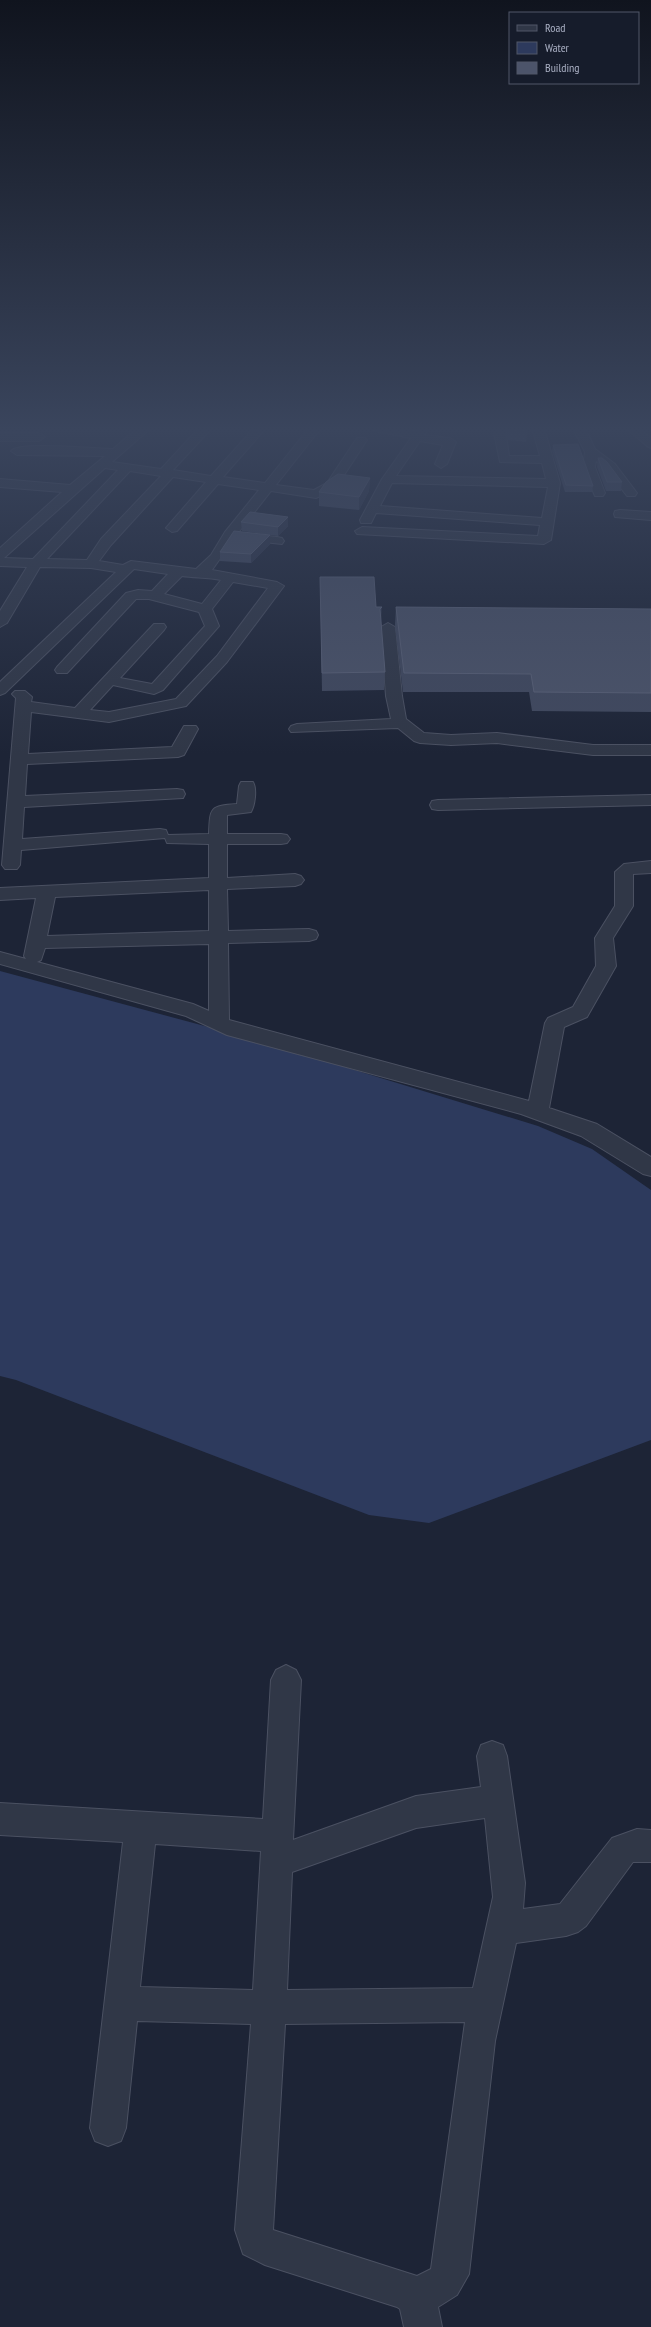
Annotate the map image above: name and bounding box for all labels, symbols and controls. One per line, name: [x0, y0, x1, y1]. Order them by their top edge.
legend: [509, 12, 639, 84]
text: Road: [545, 20, 565, 35]
text: Water: [545, 40, 570, 55]
text: Building: [545, 60, 580, 75]

